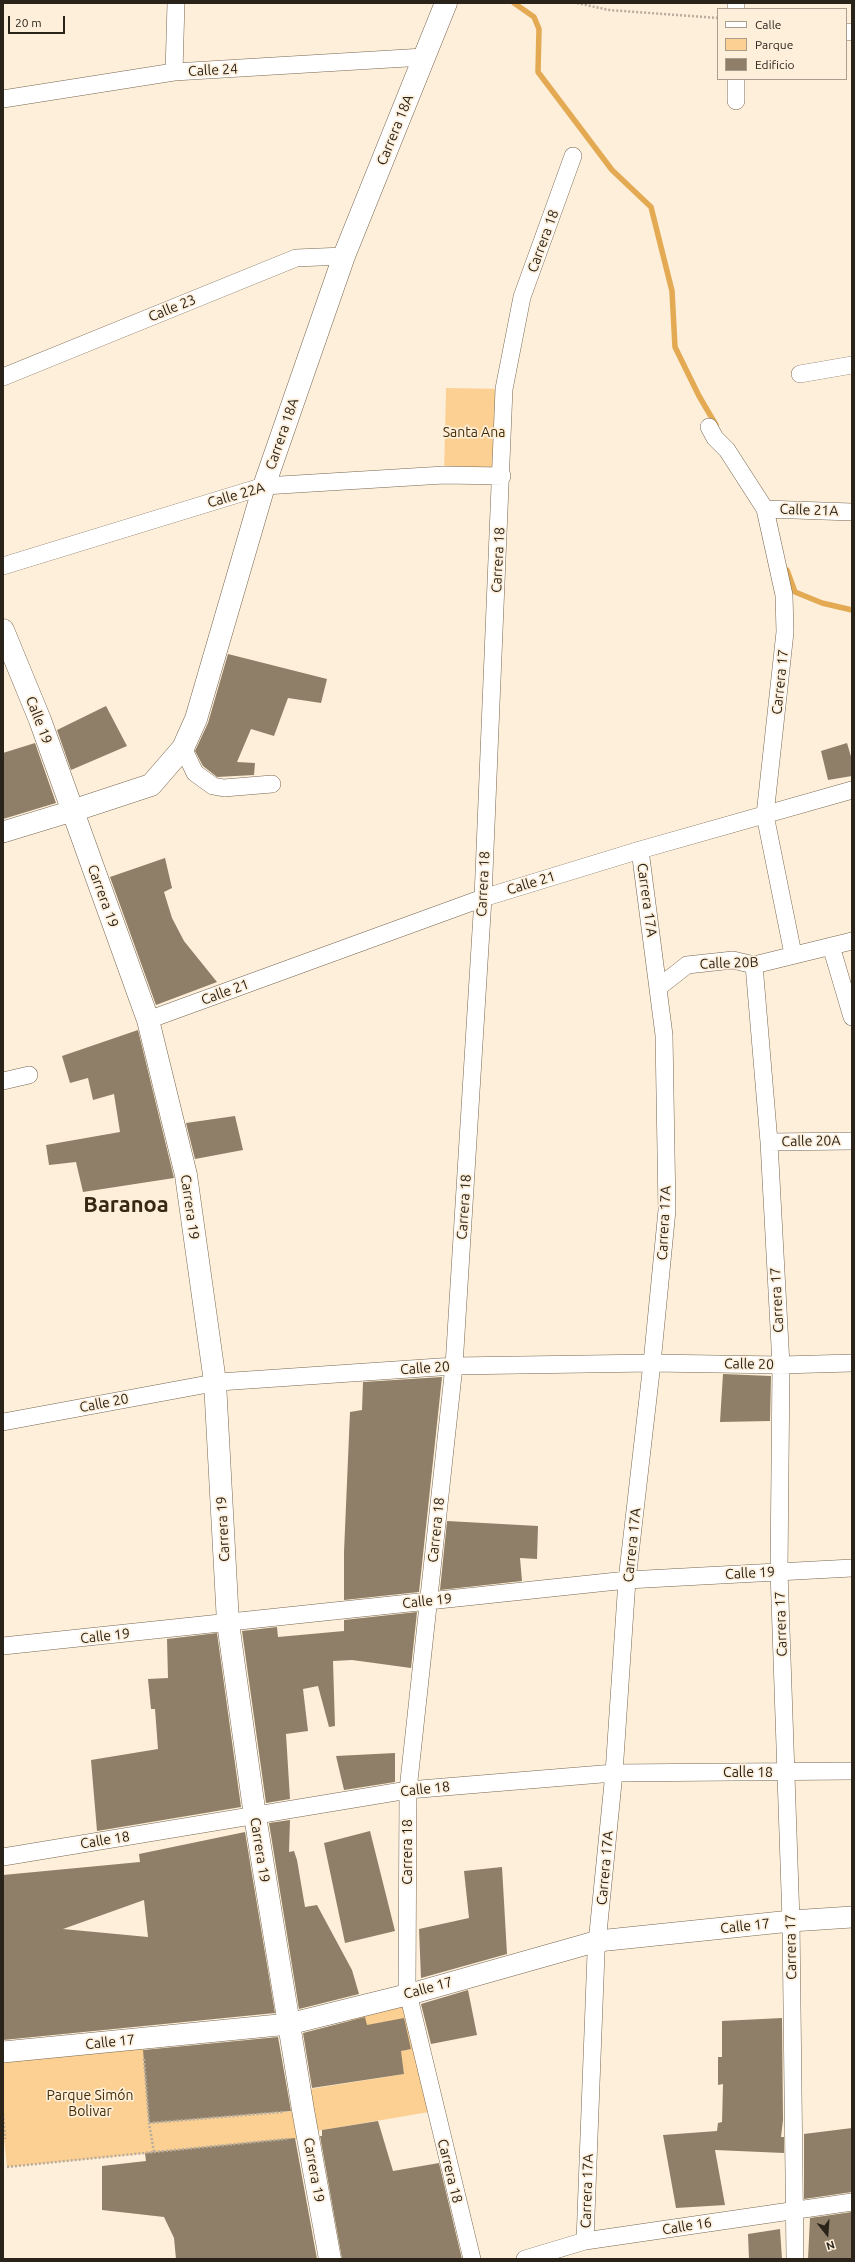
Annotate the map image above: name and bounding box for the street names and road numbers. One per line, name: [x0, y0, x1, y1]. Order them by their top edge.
street label: Calle 24: [188, 60, 238, 80]
street label: Carrera 18A: [373, 92, 417, 168]
street label: Carrera 18: [524, 207, 562, 275]
street label: Calle 23: [146, 291, 198, 325]
street label: Carrera 18A: [262, 396, 302, 472]
street label: Calle 22A: [205, 479, 267, 511]
street label: Calle 21A: [779, 501, 839, 519]
street label: Carrera 18: [488, 527, 508, 593]
street label: Carrera 17: [768, 648, 792, 716]
street label: Calle 19: [22, 694, 56, 746]
street label: Carrera 18: [473, 851, 493, 917]
street label: Carrera 19: [84, 862, 122, 930]
street label: Carrera 17A: [633, 862, 661, 938]
street label: Calle 21: [505, 868, 557, 898]
street label: Calle 20B: [699, 954, 759, 972]
street label: Calle 21: [199, 976, 251, 1008]
street label: Calle 20A: [781, 1132, 841, 1150]
street label: Carrera 19: [177, 1173, 203, 1241]
street label: Carrera 18: [453, 1174, 475, 1240]
street label: Carrera 17A: [654, 1185, 674, 1261]
street label: Carrera 17: [767, 1267, 787, 1333]
street label: Calle 20: [724, 1355, 774, 1373]
street label: Calle 20: [400, 1358, 450, 1378]
street label: Calle 20: [78, 1390, 130, 1416]
street label: Carrera 19: [213, 1496, 233, 1562]
street label: Carrera 18: [424, 1496, 448, 1564]
street label: Carrera 17A: [620, 1507, 644, 1583]
street label: Calle 19: [725, 1563, 775, 1583]
street label: Calle 19: [401, 1590, 453, 1612]
street label: Carrera 17: [771, 1591, 791, 1657]
street label: Calle 19: [79, 1625, 131, 1647]
street label: Calle 18: [723, 1764, 773, 1780]
street label: Calle 18: [399, 1778, 451, 1800]
street label: Carrera 19: [247, 1816, 273, 1884]
street label: Carrera 18: [399, 1819, 415, 1885]
street label: Calle 18: [79, 1828, 131, 1852]
street label: Carrera 17A: [593, 1830, 617, 1906]
street label: Carrera 17: [782, 1914, 800, 1980]
street label: Calle 17: [719, 1915, 771, 1937]
street label: Calle 17: [402, 1973, 454, 2003]
street label: Calle 17: [84, 2031, 136, 2053]
street label: Carrera 19: [300, 2136, 328, 2204]
street label: Carrera 18: [434, 2137, 466, 2205]
street label: Carrera 17A: [577, 2153, 597, 2229]
street label: Calle 16: [661, 2214, 713, 2238]

